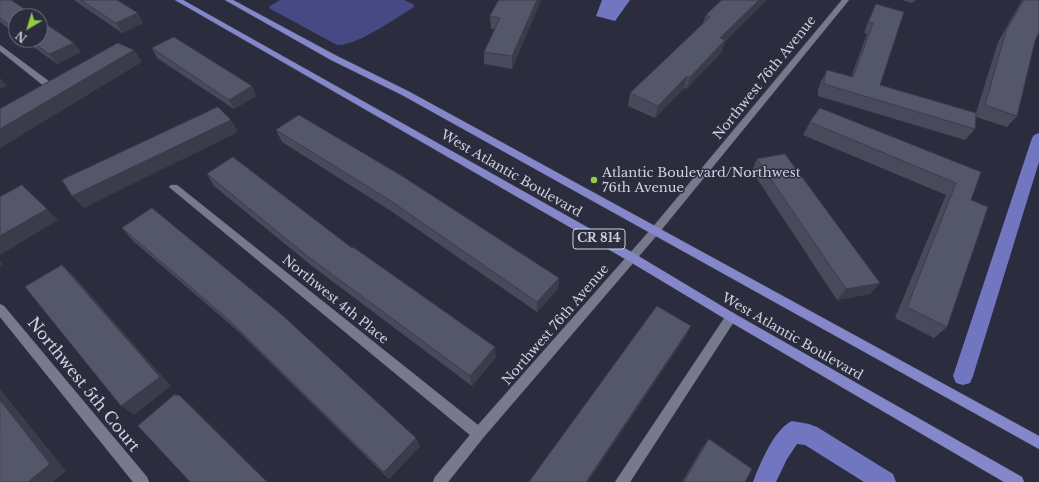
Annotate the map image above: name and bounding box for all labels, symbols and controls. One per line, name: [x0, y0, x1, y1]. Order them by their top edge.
north arrow: [8, 8, 48, 48]
street label: Northwest 76th Avenue: [710, 13, 820, 143]
text: N: [13, 28, 30, 45]
street label: West Atlantic Boulevard: [438, 127, 584, 221]
place label: Atlantic Boulevard/Northwest 76th Avenue: [602, 165, 801, 196]
marker: Atlantic Boulevard/Northwest 76th Avenue: [589, 175, 599, 185]
road number: CR 814: [573, 229, 625, 249]
street label: Northwest 4th Place: [279, 252, 391, 348]
street label: Northwest 76th Avenue: [499, 262, 613, 388]
street label: West Atlantic Boulevard: [719, 290, 865, 384]
street label: Northwest 5th Court: [23, 314, 143, 456]

